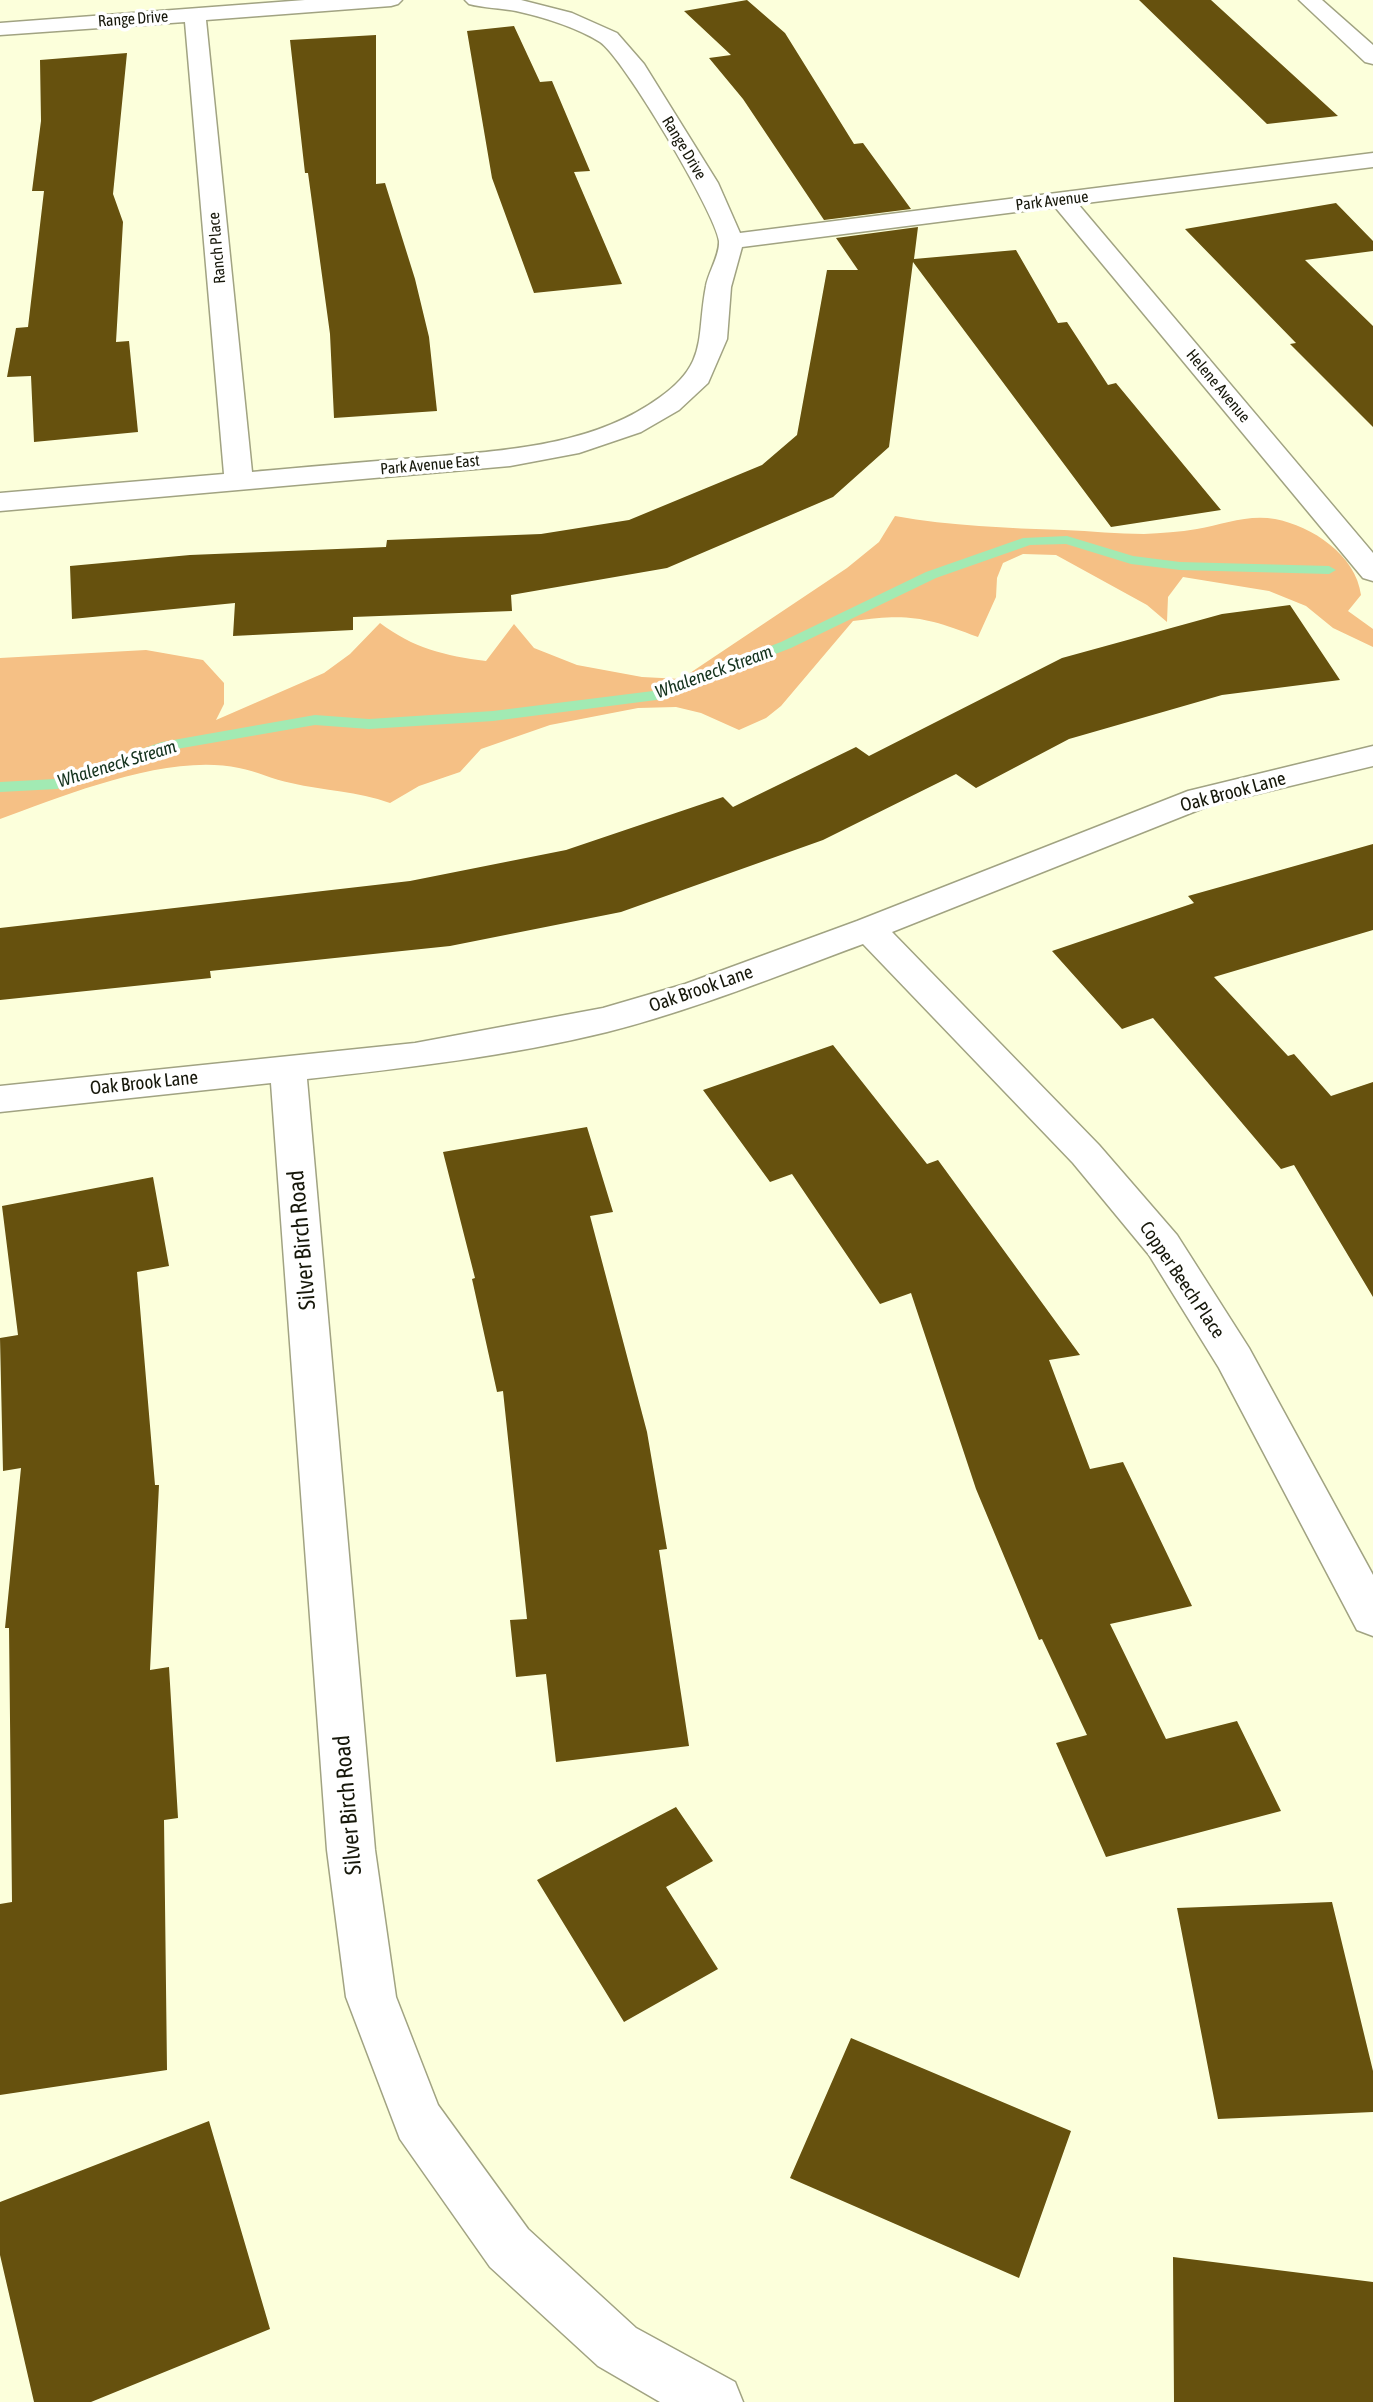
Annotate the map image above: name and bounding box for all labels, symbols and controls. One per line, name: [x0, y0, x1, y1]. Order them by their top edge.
street label: Range Drive: [97, 7, 169, 31]
street label: Range Drive: [658, 113, 710, 183]
street label: Park Avenue: [1015, 187, 1089, 215]
street label: Ranch Place: [204, 211, 230, 285]
street label: Helene Avenue: [1182, 346, 1254, 426]
street label: Park Avenue East: [379, 451, 481, 479]
water label: Whaleneck Stream: [652, 641, 776, 703]
water label: Whaleneck Stream: [55, 736, 179, 792]
street label: Oak Brook Lane: [1178, 767, 1288, 817]
street label: Oak Brook Lane: [646, 961, 756, 1017]
street label: Oak Brook Lane: [89, 1066, 199, 1100]
street label: Silver Birch Road: [282, 1169, 322, 1311]
street label: Copper Beech Place: [1135, 1217, 1229, 1343]
street label: Silver Birch Road: [328, 1734, 368, 1876]

